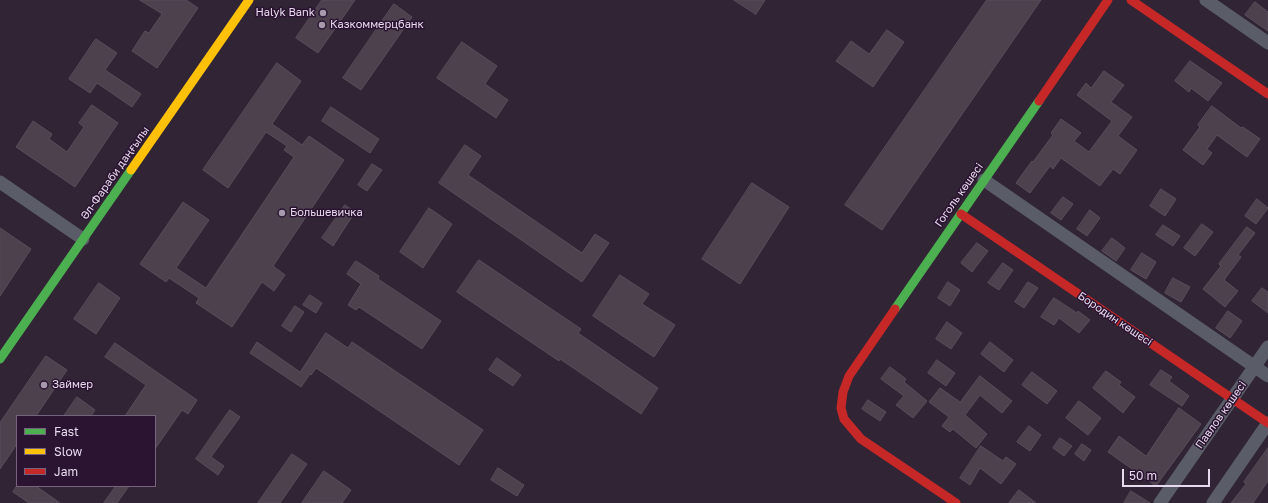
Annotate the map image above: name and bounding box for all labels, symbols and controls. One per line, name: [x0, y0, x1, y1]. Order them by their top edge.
place label: Halyk Bank: [255, 6, 315, 20]
marker: Halyk Bank: [318, 8, 328, 18]
place label: Казкоммерцбанк: [330, 18, 424, 32]
marker: Казкоммерцбанк: [317, 20, 327, 30]
street label: Әл-Фараби даңғылы: [78, 124, 152, 222]
street label: Гоголь көшесі: [932, 161, 986, 229]
place label: Большевичка: [290, 206, 363, 220]
marker: Большевичка: [277, 208, 287, 218]
street label: Бородин көшесі: [1075, 289, 1155, 349]
place label: Займер: [52, 378, 93, 392]
street label: Павлов көшесі: [1193, 379, 1249, 451]
marker: Займер: [39, 380, 49, 390]
legend: [16, 415, 156, 487]
text: Fast: [54, 424, 79, 439]
text: Slow: [54, 444, 82, 459]
scale bar: [1124, 461, 1212, 487]
text: Jam: [54, 464, 78, 479]
text: 50 m: [1129, 468, 1157, 483]

